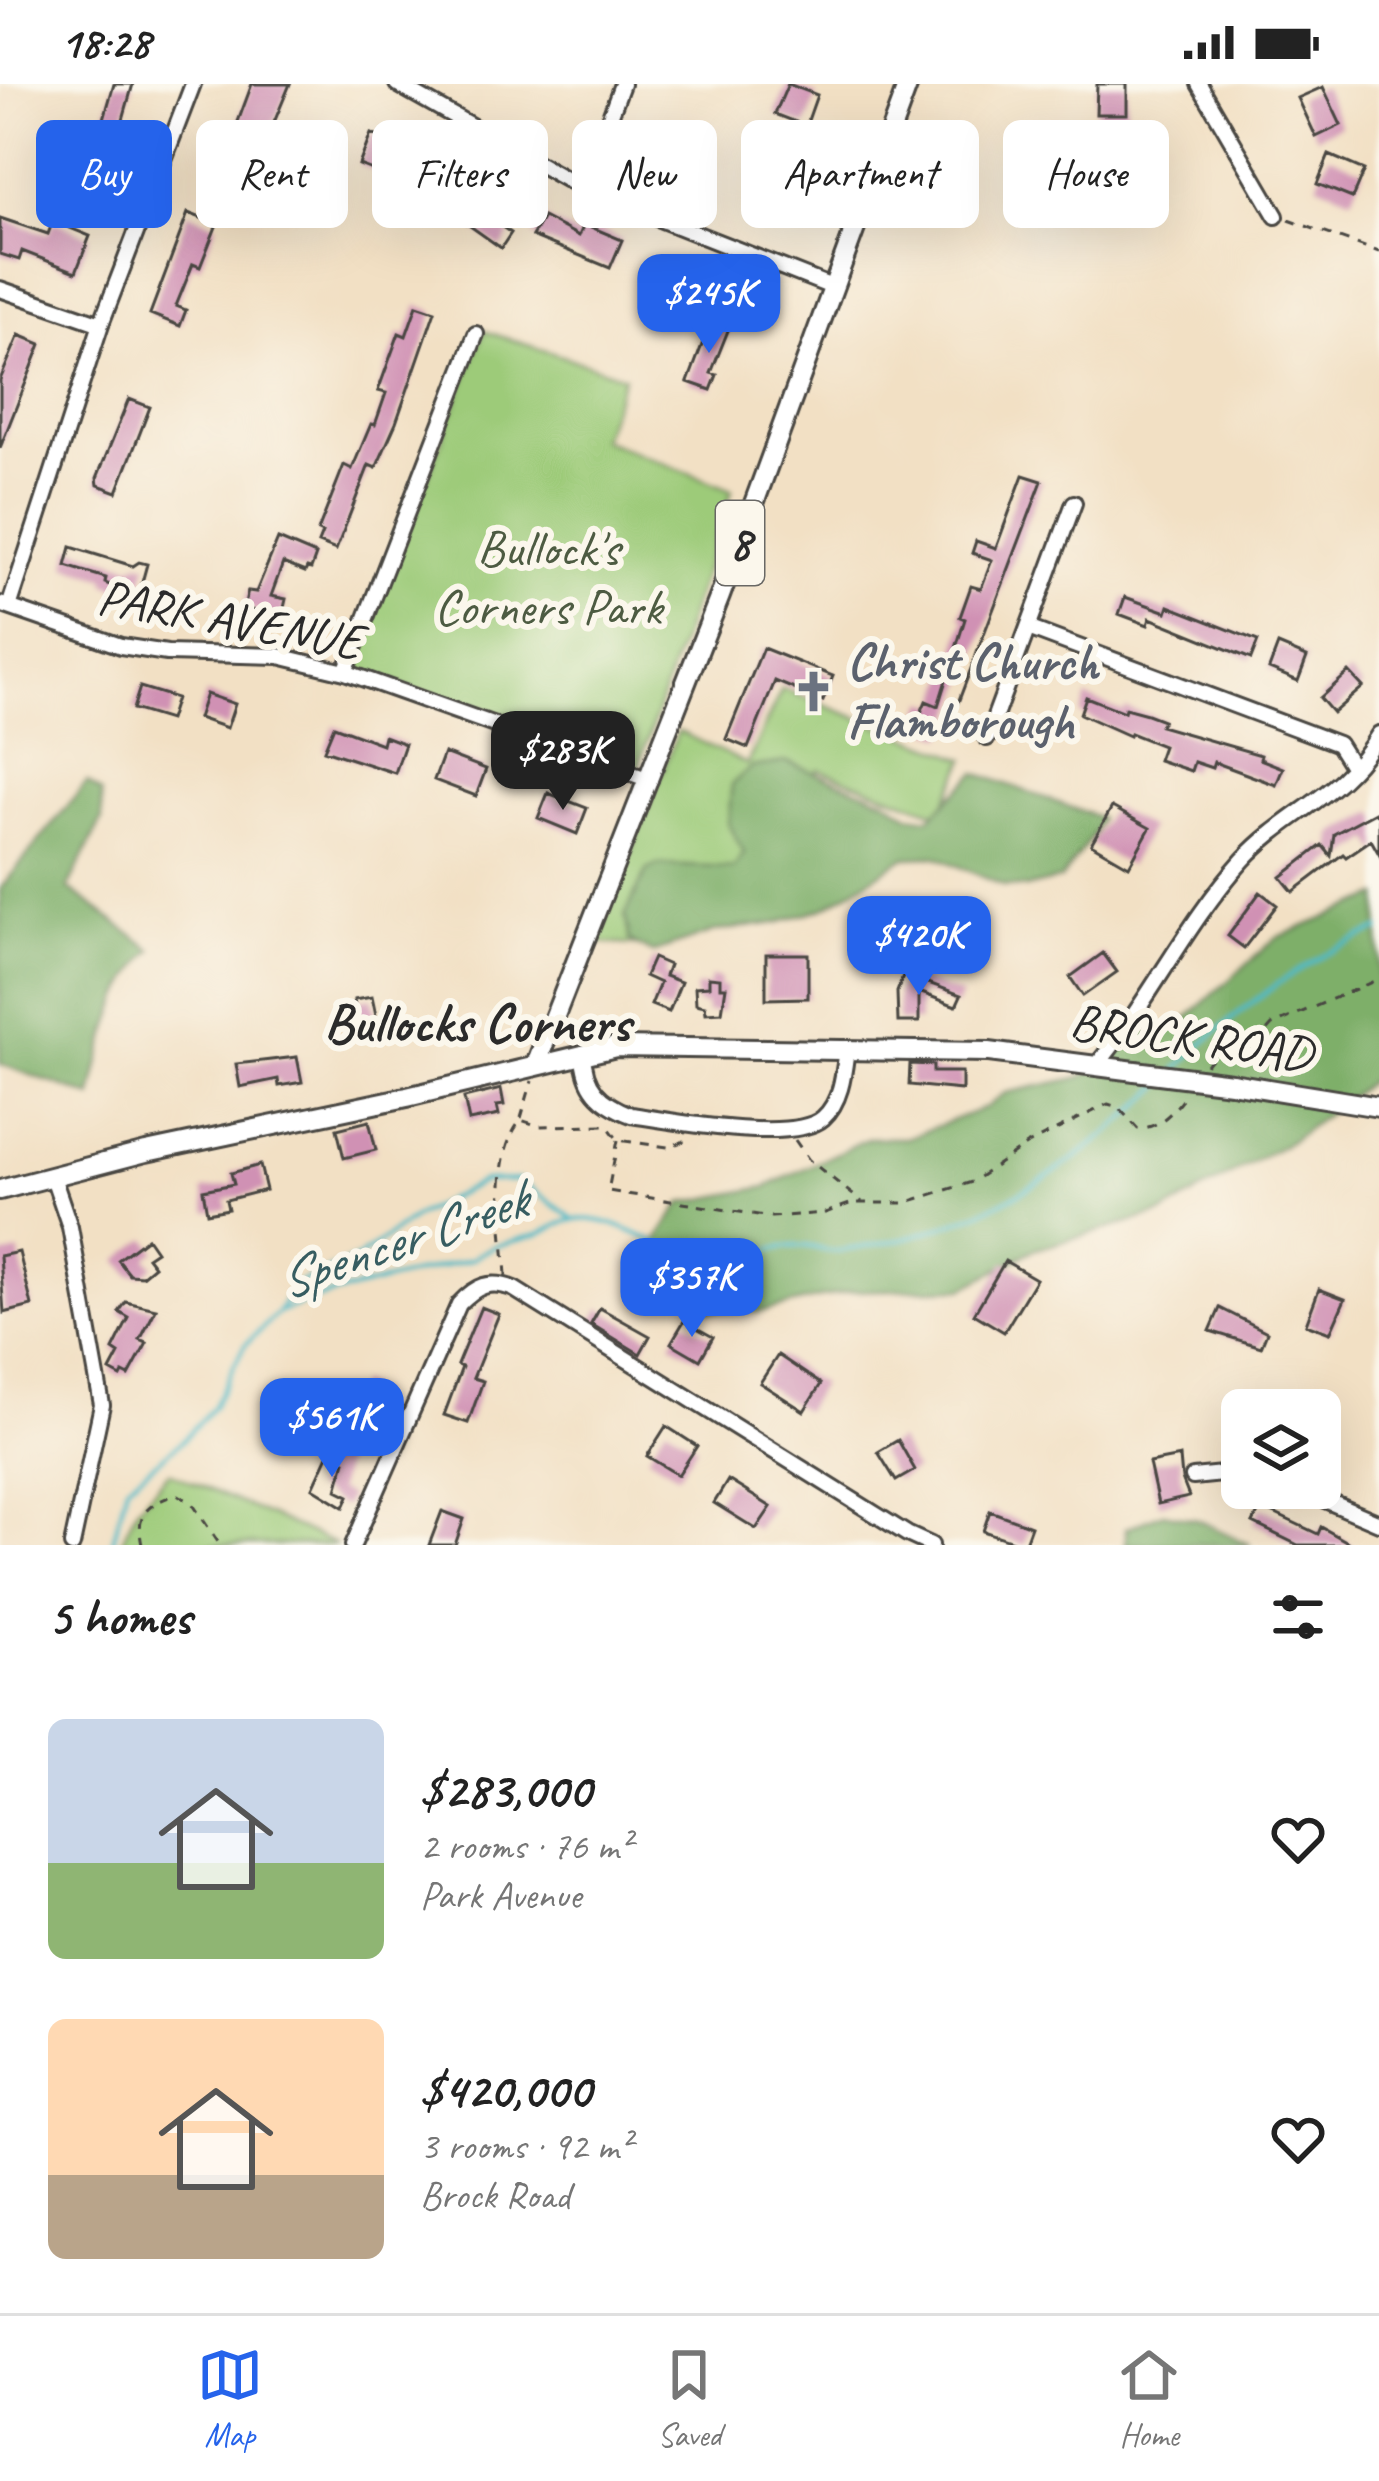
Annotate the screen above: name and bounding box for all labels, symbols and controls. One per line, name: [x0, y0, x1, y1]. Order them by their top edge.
text: 18:28: [60, 14, 150, 71]
chip: Buy: [36, 120, 172, 228]
chip: Rent: [196, 120, 348, 228]
chip: Filters: [372, 120, 548, 228]
chip: New: [572, 120, 717, 228]
chip: Apartment: [741, 120, 979, 228]
chip: House: [1003, 120, 1169, 228]
pin: $245K: [625, 254, 793, 356]
text: $245K: [664, 268, 754, 317]
road number: 8: [716, 501, 764, 585]
park label: Bullock's Corners Park: [434, 516, 665, 639]
street label: PARK AVENUE: [93, 564, 373, 675]
place label: Christ Church Flamborough: [847, 630, 1101, 753]
church icon: Christ Church Flamborough: [790, 668, 836, 714]
pin: $283K: [479, 711, 647, 813]
text: $283K: [518, 725, 608, 774]
pin: $420K: [835, 896, 1003, 998]
text: $420K: [874, 910, 964, 959]
street label: BROCK ROAD: [1066, 988, 1320, 1086]
district label: Bullocks Corners: [324, 989, 635, 1057]
water label: Spencer Creek: [269, 1162, 545, 1314]
pin: $357K: [608, 1238, 776, 1340]
text: $357K: [647, 1252, 737, 1301]
pin: $561K: [248, 1378, 416, 1480]
map controls: [1221, 1389, 1341, 1509]
button: layers: [1221, 1389, 1341, 1509]
text: $561K: [287, 1392, 377, 1441]
icon: filters: [1265, 1584, 1331, 1650]
text: 5 homes: [48, 1585, 191, 1649]
text: $283,000: [420, 1758, 591, 1822]
icon: home: [144, 1767, 288, 1911]
icon: heart: [1265, 1806, 1331, 1872]
text: 2 rooms · 76 m²: [420, 1822, 631, 1871]
text: Park Avenue: [420, 1871, 581, 1920]
text: $420,000: [420, 2058, 591, 2122]
icon: home: [144, 2067, 288, 2211]
icon: heart: [1265, 2106, 1331, 2172]
text: 3 rooms · 92 m²: [420, 2122, 631, 2171]
text: Brock Road: [420, 2171, 570, 2220]
tab: Map: [197, 2342, 263, 2456]
tab: Saved: [656, 2342, 722, 2456]
tab: Home: [1116, 2342, 1182, 2456]

